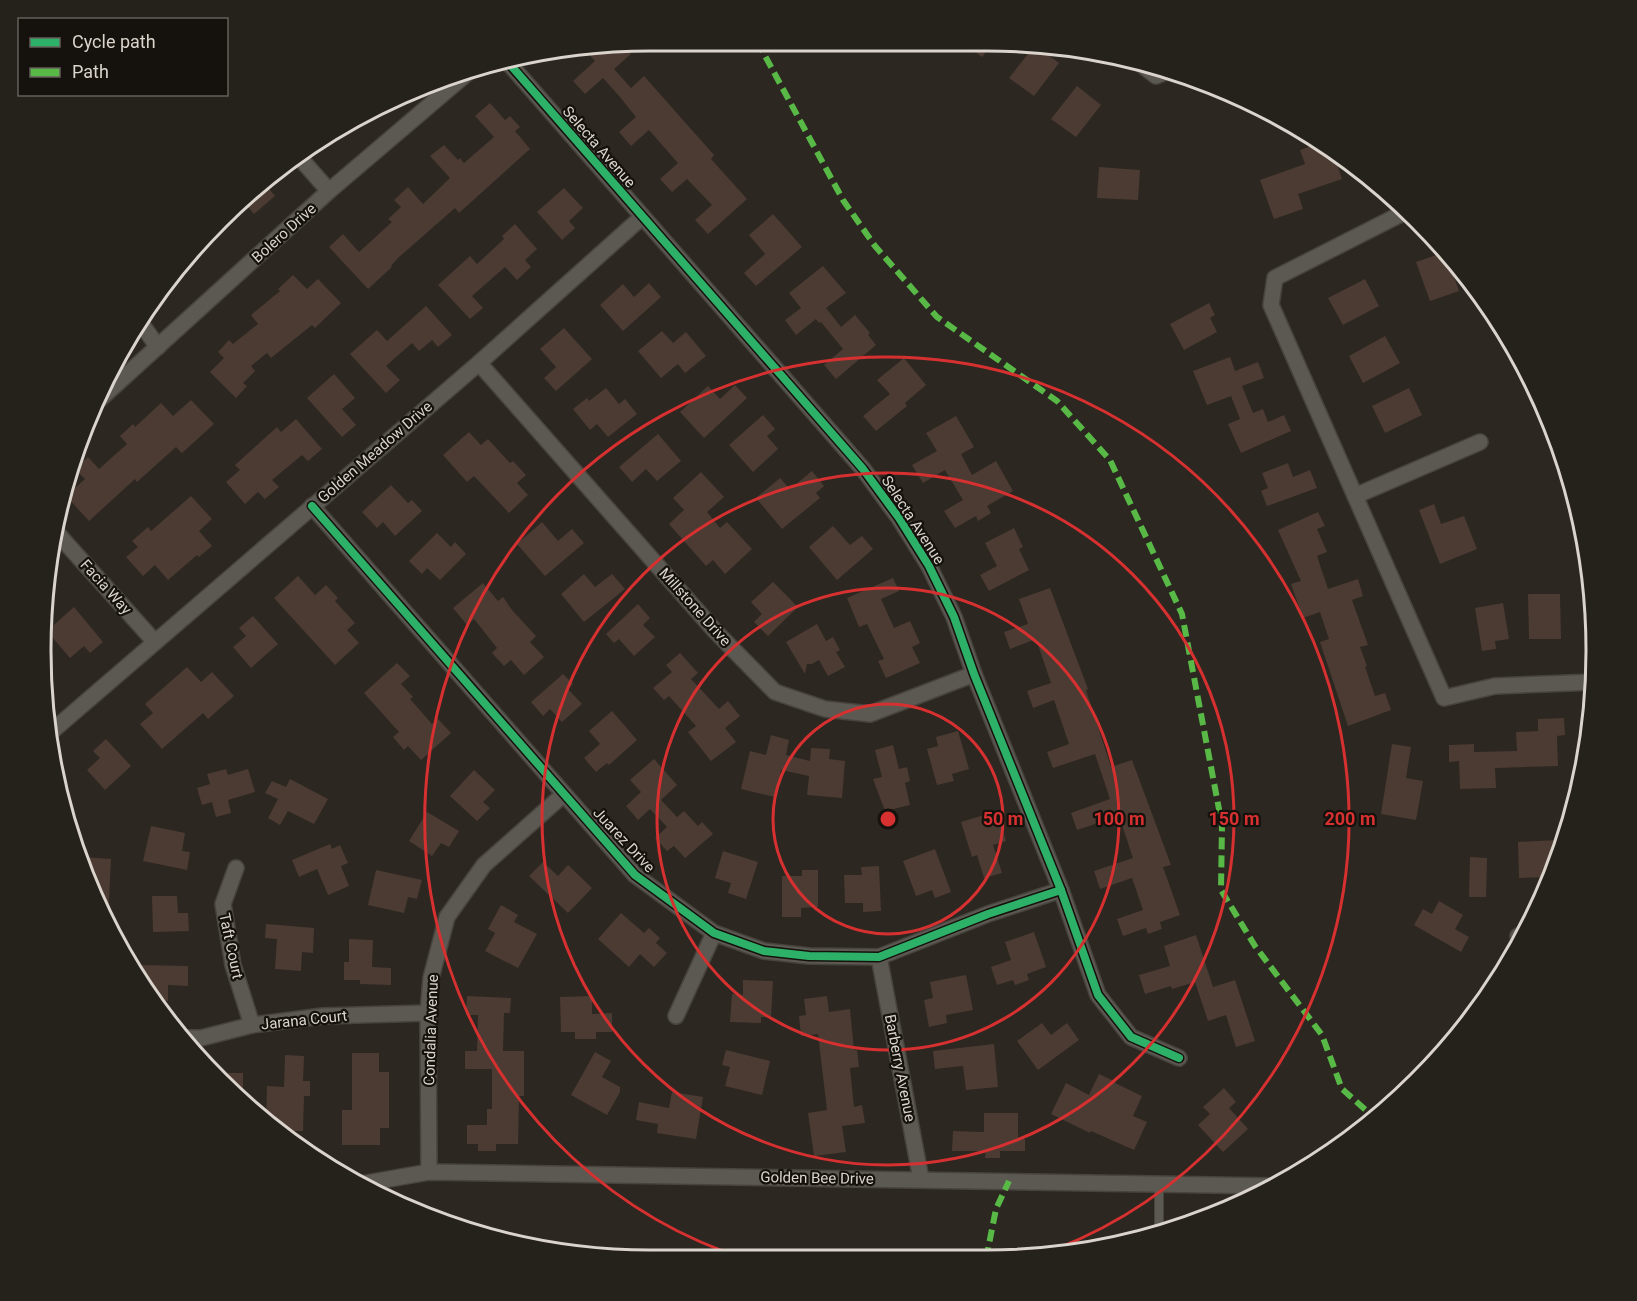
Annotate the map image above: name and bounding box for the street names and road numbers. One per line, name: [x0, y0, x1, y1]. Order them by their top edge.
street label: Selecta Avenue: [559, 103, 639, 191]
street label: Bolero Drive: [248, 199, 320, 267]
street label: Golden Meadow Drive: [314, 397, 436, 507]
street label: Selecta Avenue: [878, 472, 948, 568]
street label: Facia Way: [77, 556, 135, 618]
street label: Millstone Drive: [655, 564, 735, 650]
street label: Juarez Drive: [589, 804, 659, 876]
street label: Taft Court: [215, 911, 247, 981]
street label: Condalia Avenue: [420, 974, 442, 1086]
street label: Jarana Court: [260, 1007, 348, 1033]
street label: Barberry Avenue: [881, 1013, 919, 1123]
street label: Golden Bee Drive: [760, 1168, 874, 1188]

